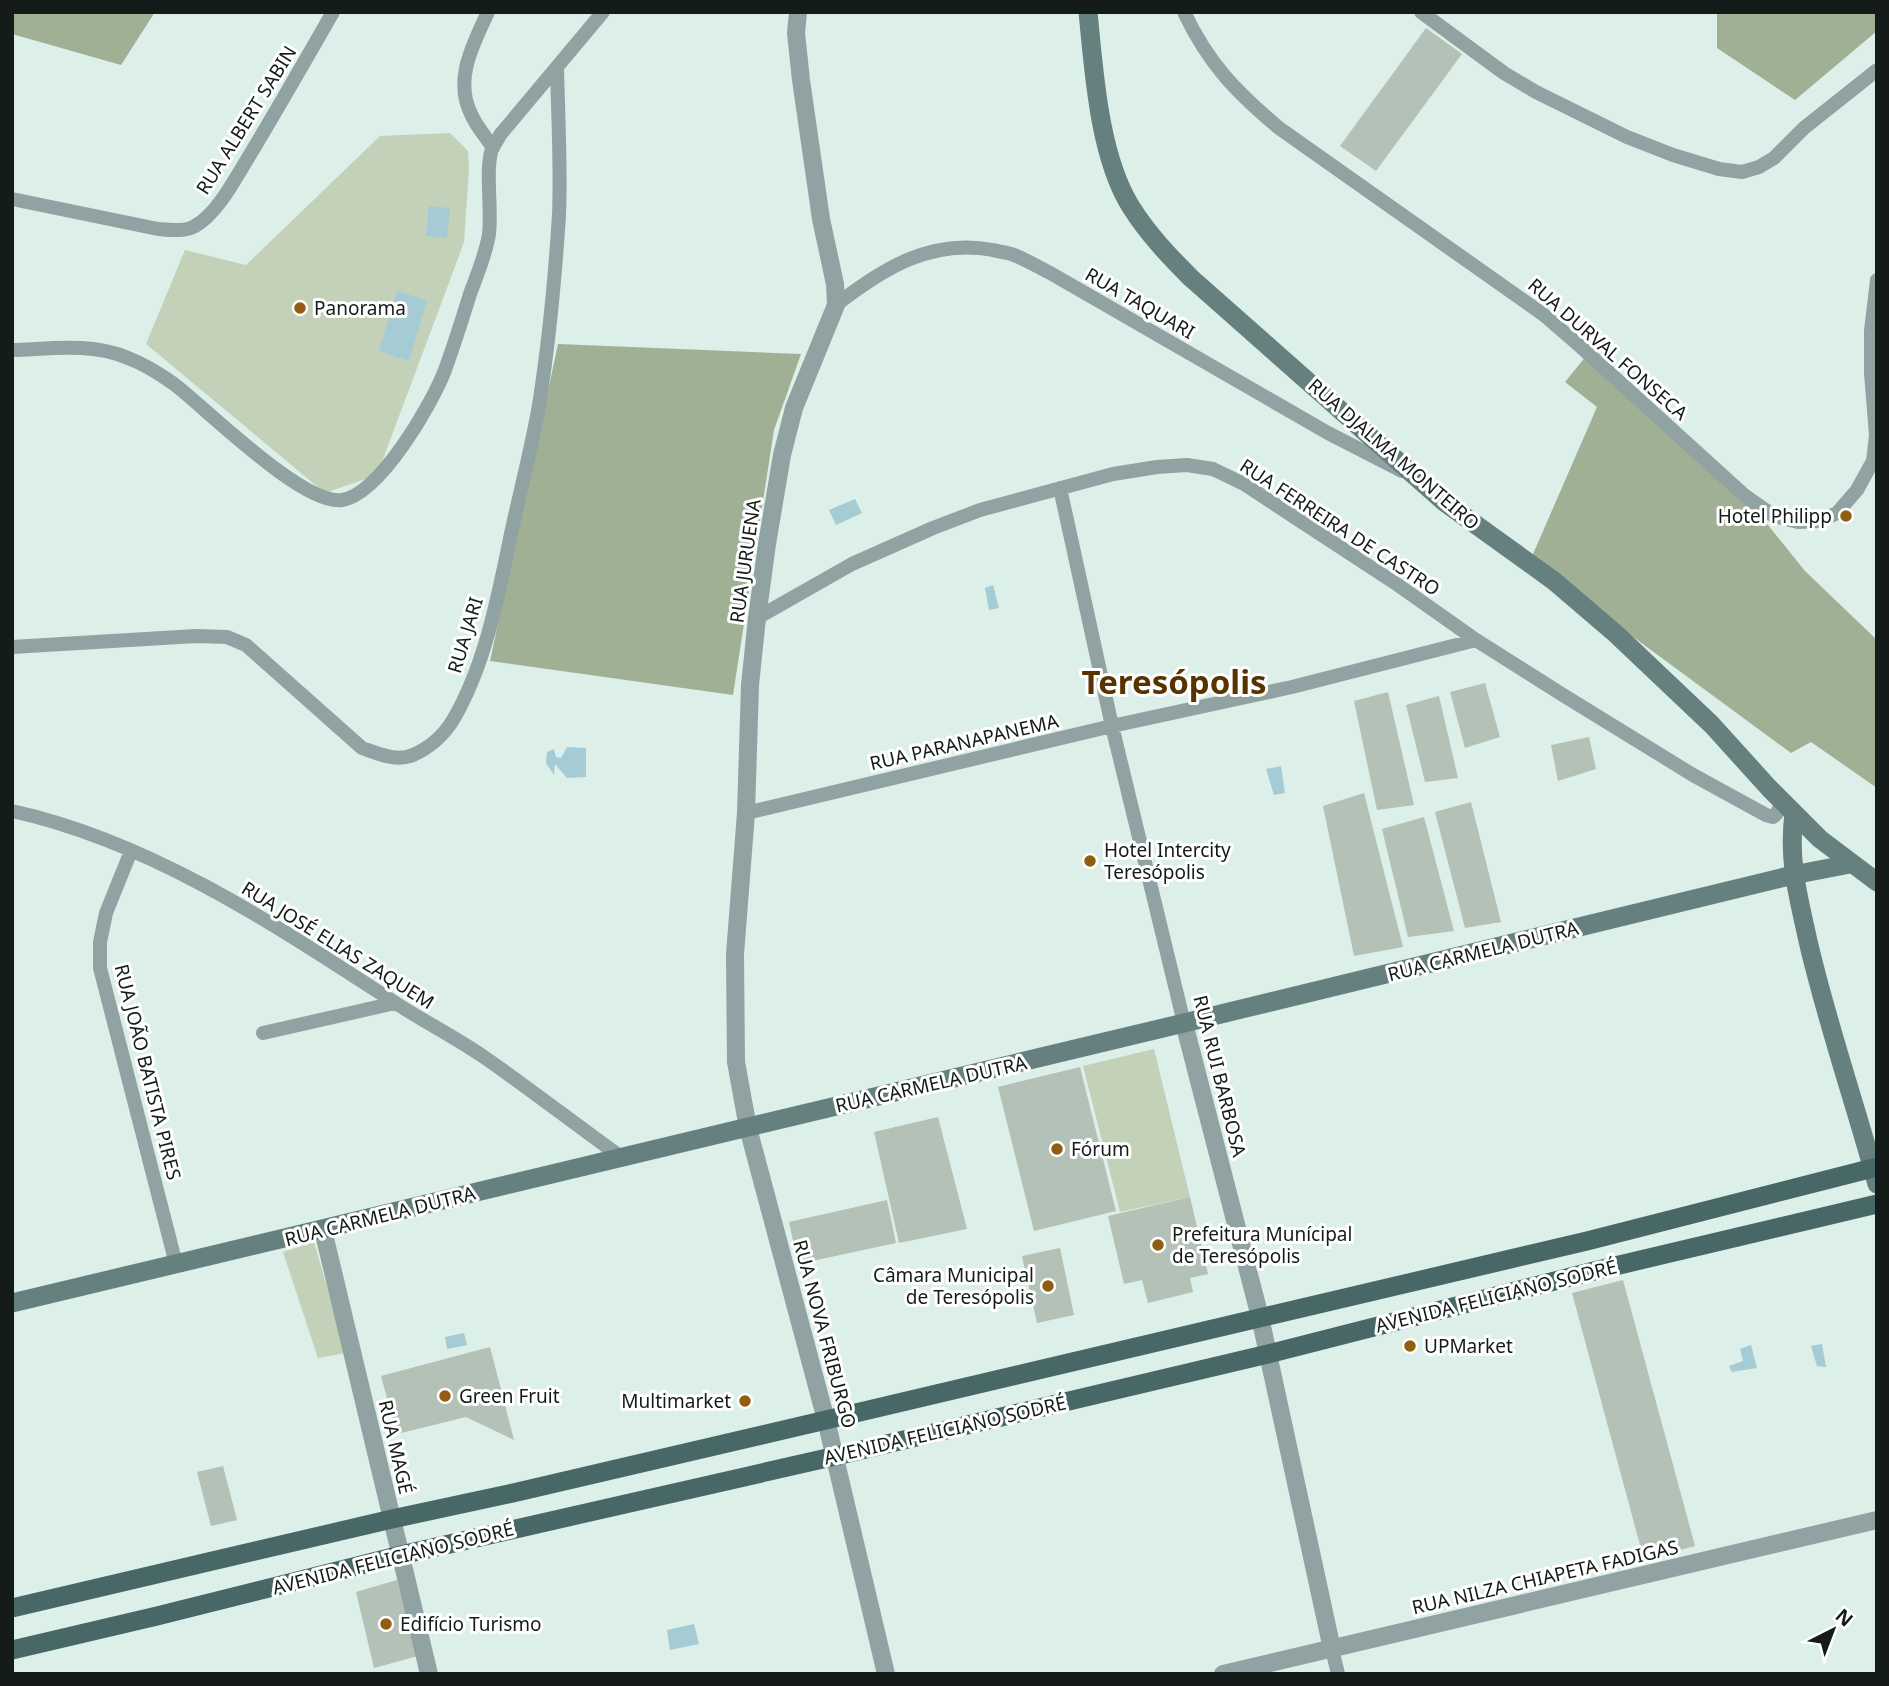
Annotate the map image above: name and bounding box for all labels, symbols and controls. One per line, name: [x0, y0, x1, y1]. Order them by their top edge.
street label: RUA ALBERT SABIN: [190, 41, 302, 199]
street label: RUA TAQUARI: [1080, 261, 1200, 345]
street label: RUA DURVAL FONSECA: [1522, 272, 1694, 426]
place label: Panorama: [314, 295, 406, 321]
marker: Panorama: [292, 300, 308, 316]
street label: RUA DJALMA MONTEIRO: [1303, 372, 1485, 536]
street label: RUA FERREIRA DE CASTRO: [1235, 452, 1445, 602]
street label: RUA JURUENA: [723, 497, 767, 624]
place label: Hotel Philipp: [1718, 503, 1832, 529]
marker: Hotel Philipp: [1838, 508, 1854, 524]
street label: RUA JARI: [441, 594, 489, 676]
district label: Teresópolis: [1081, 659, 1267, 704]
street label: RUA PARANAPANEMA: [867, 707, 1062, 776]
place label: Hotel Intercity Teresópolis: [1104, 837, 1231, 885]
marker: Hotel Intercity Teresópolis: [1082, 853, 1098, 869]
street label: RUA JOSÉ ELIAS ZAQUEM: [237, 875, 439, 1015]
street label: RUA CARMELA DUTRA: [1385, 915, 1582, 987]
street label: RUA JOÃO BATISTA PIRES: [109, 961, 187, 1183]
street label: RUA RUI BARBOSA: [1187, 992, 1253, 1160]
street label: RUA CARMELA DUTRA: [833, 1049, 1030, 1119]
place label: Fórum: [1071, 1136, 1130, 1162]
marker: Fórum: [1049, 1141, 1065, 1157]
street label: RUA CARMELA DUTRA: [282, 1180, 479, 1252]
place label: Prefeitura Munícipal de Teresópolis: [1172, 1221, 1352, 1269]
street label: RUA NOVA FRIBURGO: [787, 1237, 863, 1431]
marker: Prefeitura Munícipal de Teresópolis: [1150, 1237, 1166, 1253]
street label: AVENIDA FELICIANO SODRÉ: [1373, 1253, 1619, 1339]
place label: Câmara Municipal de Teresópolis: [873, 1262, 1034, 1310]
marker: Câmara Municipal de Teresópolis: [1040, 1278, 1056, 1294]
place label: UPMarket: [1424, 1333, 1513, 1359]
marker: UPMarket: [1402, 1338, 1418, 1354]
place label: Green Fruit: [459, 1383, 560, 1409]
marker: Green Fruit: [437, 1388, 453, 1404]
place label: Multimarket: [621, 1388, 731, 1414]
street label: AVENIDA FELICIANO SODRÉ: [821, 1389, 1069, 1471]
marker: Multimarket: [737, 1393, 753, 1409]
street label: RUA MAGÉ: [373, 1397, 419, 1497]
street label: AVENIDA FELICIANO SODRÉ: [270, 1515, 516, 1601]
street label: RUA NILZA CHIAPETA FADIGAS: [1409, 1534, 1681, 1620]
north arrow: [1798, 1595, 1868, 1665]
text: N: [1830, 1603, 1859, 1632]
place label: Edifício Turismo: [400, 1611, 542, 1637]
marker: Edifício Turismo: [378, 1616, 394, 1632]

